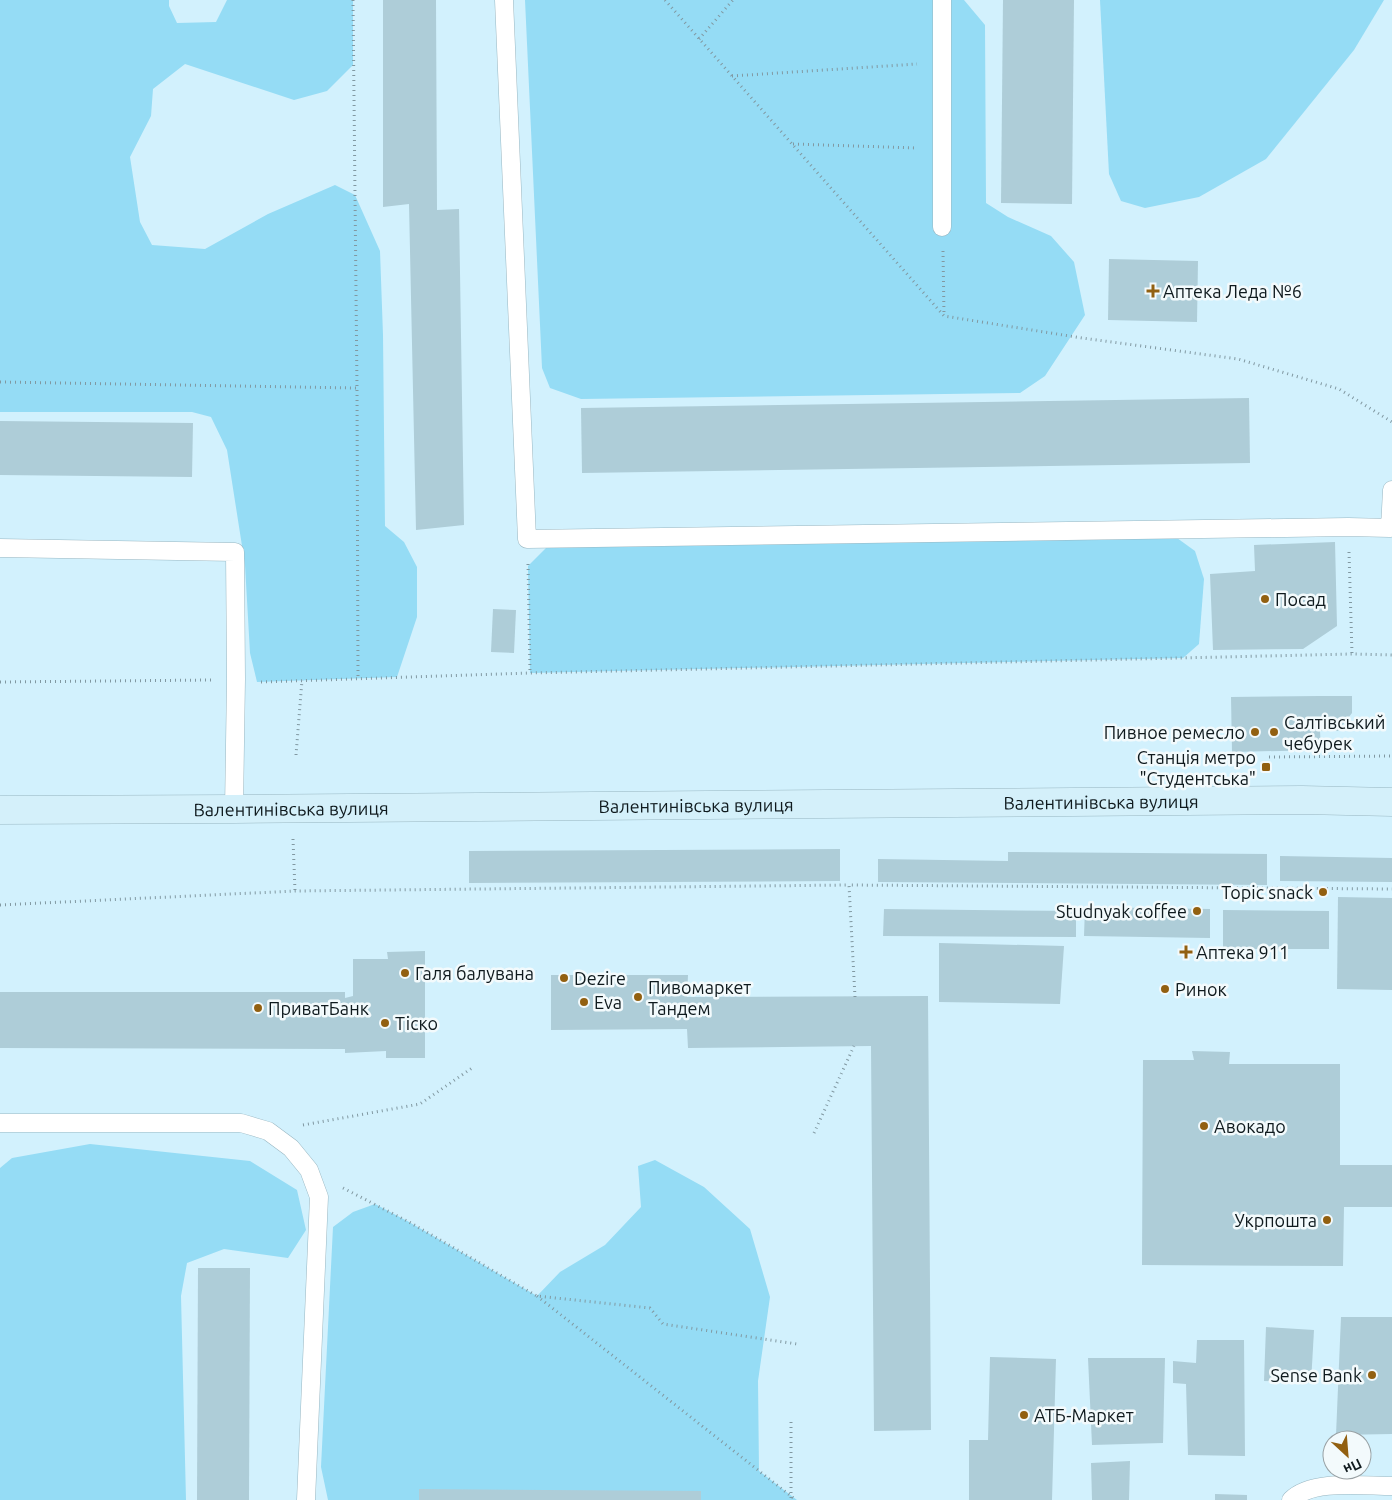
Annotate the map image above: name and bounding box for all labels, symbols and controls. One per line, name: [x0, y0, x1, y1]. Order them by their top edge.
place label: Аптека Леда №6: [1163, 281, 1302, 301]
marker: Аптека Леда №6: [1147, 285, 1159, 297]
place label: Посад: [1275, 589, 1327, 609]
marker: Посад: [1259, 593, 1271, 605]
place label: Салтівський чебурек: [1284, 712, 1385, 753]
place label: Пивное ремесло: [1104, 722, 1245, 742]
marker: Пивное ремесло: [1249, 726, 1261, 738]
marker: Салтівський чебурек: [1268, 726, 1280, 738]
place label: Станція метро "Студентська": [1137, 747, 1256, 788]
marker: Станція метро "Студентська": [1260, 761, 1272, 773]
street label: Валентинівська вулиця: [1003, 791, 1199, 813]
street label: Валентинівська вулиця: [598, 794, 794, 816]
street label: Валентинівська вулиця: [193, 798, 389, 819]
place label: Topic snack: [1221, 882, 1313, 902]
marker: Topic snack: [1317, 886, 1329, 898]
place label: Studnyak coffee: [1056, 901, 1187, 921]
marker: Studnyak coffee: [1191, 905, 1203, 917]
place label: Аптека 911: [1196, 942, 1289, 962]
marker: Аптека 911: [1180, 946, 1192, 958]
place label: Галя балувана: [415, 963, 534, 983]
marker: Галя балувана: [399, 967, 411, 979]
place label: Dezire: [574, 968, 626, 988]
marker: Dezire: [558, 972, 570, 984]
place label: Пивомаркет Тандем: [648, 977, 751, 1018]
place label: Ринок: [1175, 979, 1227, 999]
marker: Ринок: [1159, 983, 1171, 995]
marker: Пивомаркет Тандем: [632, 991, 644, 1003]
place label: Eva: [594, 992, 622, 1012]
marker: Eva: [578, 996, 590, 1008]
place label: ПриватБанк: [268, 998, 369, 1018]
marker: ПриватБанк: [252, 1002, 264, 1014]
place label: Тіско: [395, 1013, 438, 1033]
marker: Тіско: [379, 1017, 391, 1029]
place label: Авокадо: [1214, 1116, 1286, 1136]
marker: Авокадо: [1198, 1120, 1210, 1132]
place label: Укрпошта: [1235, 1210, 1317, 1230]
marker: Укрпошта: [1321, 1214, 1333, 1226]
place label: Sense Bank: [1270, 1365, 1362, 1385]
marker: Sense Bank: [1366, 1369, 1378, 1381]
place label: АТБ-Маркет: [1034, 1405, 1134, 1425]
marker: АТБ-Маркет: [1018, 1409, 1030, 1421]
north arrow: [1322, 1430, 1372, 1480]
text: Пн: [1341, 1455, 1364, 1478]

